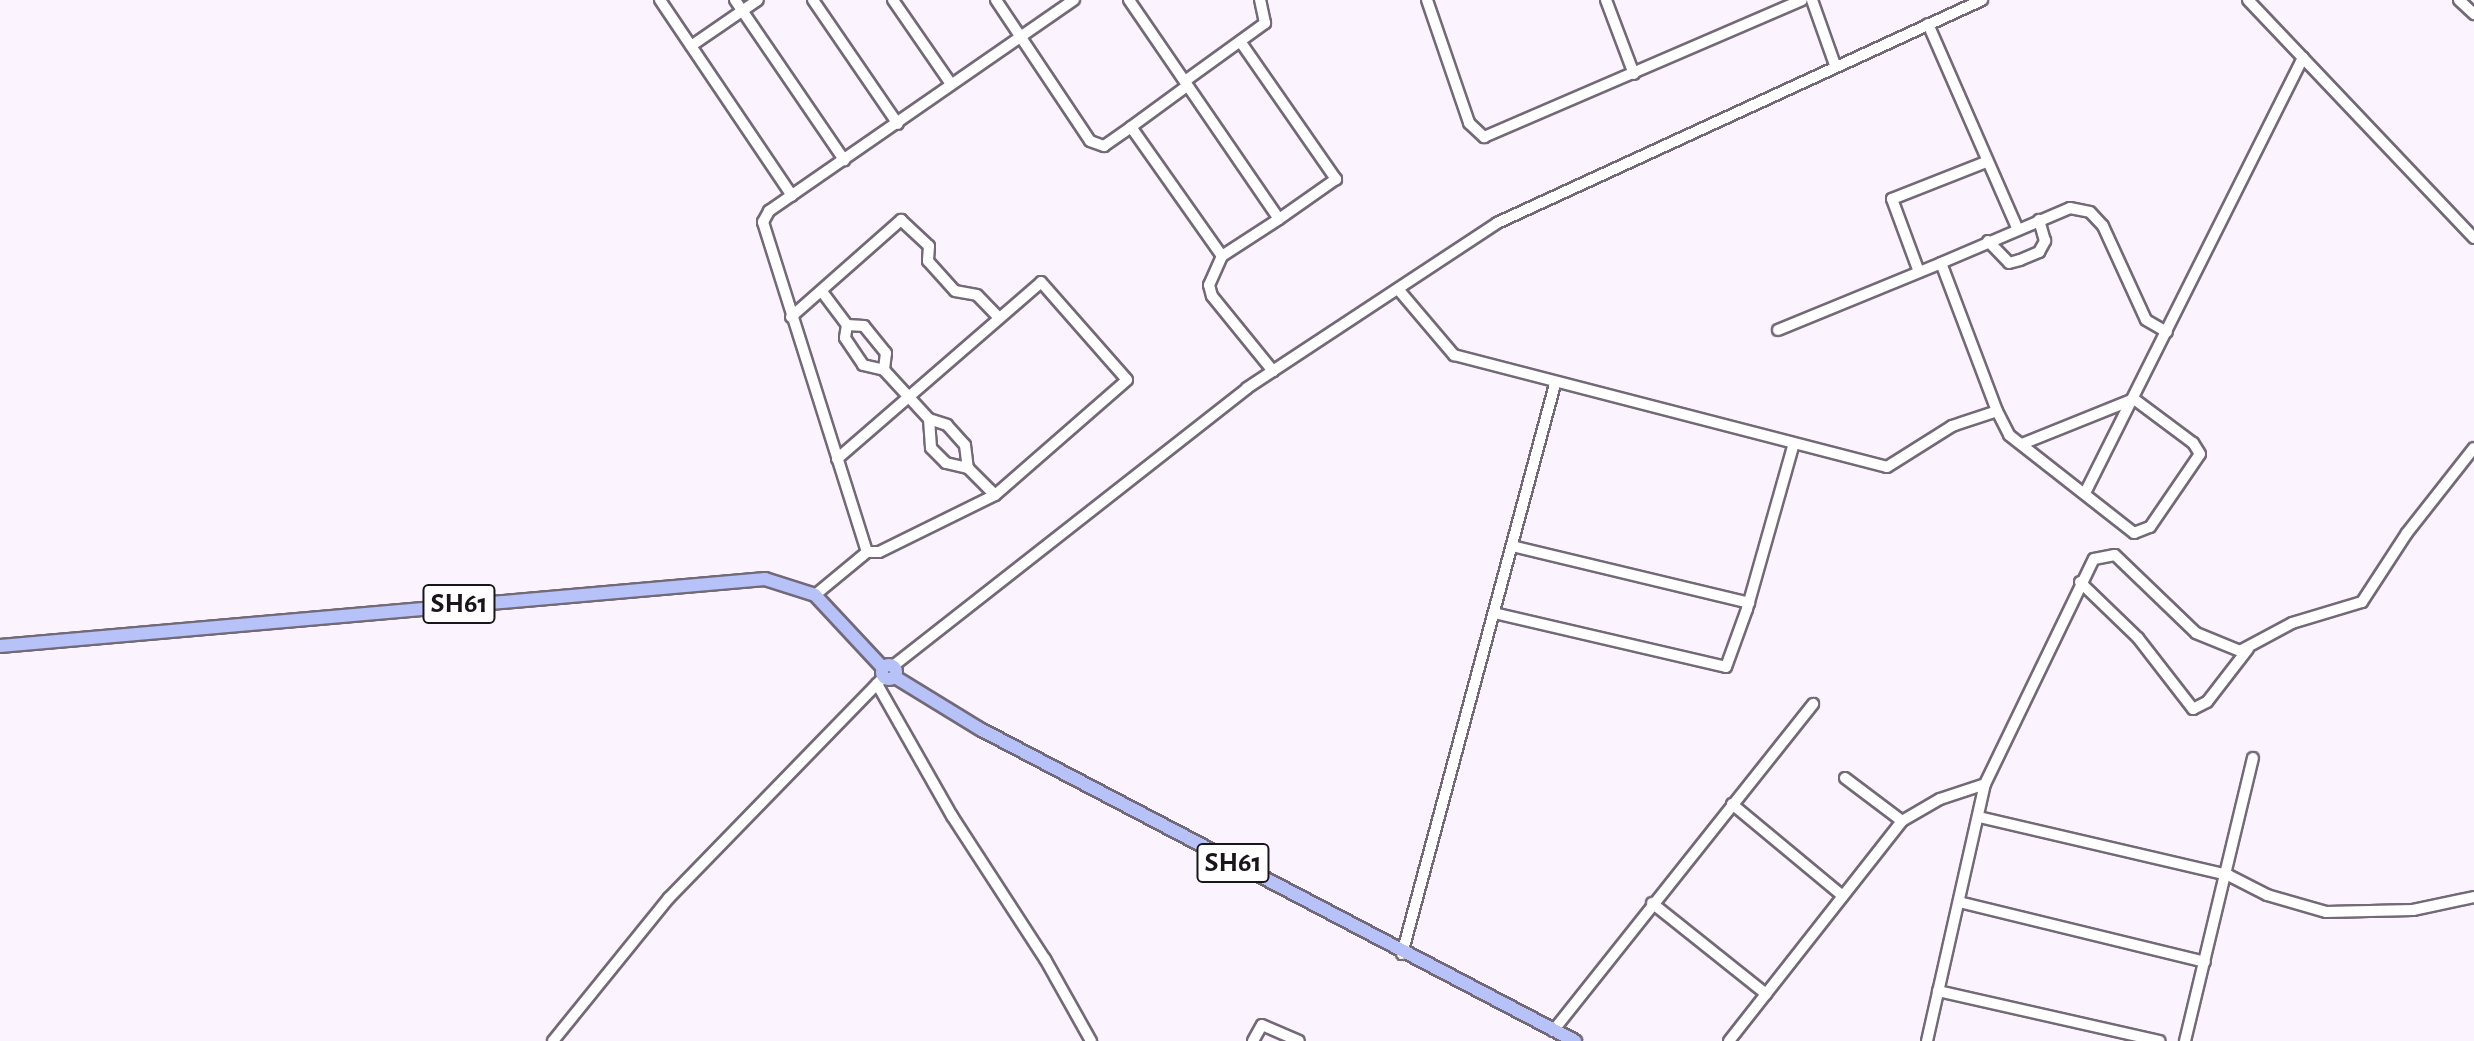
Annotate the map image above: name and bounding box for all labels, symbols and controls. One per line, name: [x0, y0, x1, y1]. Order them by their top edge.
road number: SH61: [421, 580, 497, 628]
road number: SH61: [1195, 839, 1271, 887]

